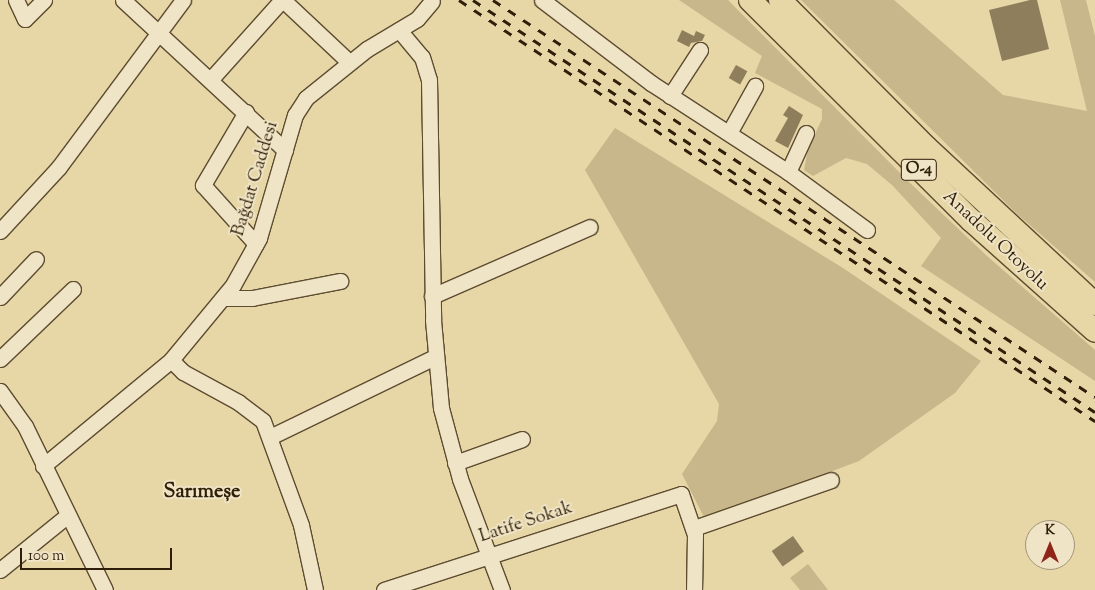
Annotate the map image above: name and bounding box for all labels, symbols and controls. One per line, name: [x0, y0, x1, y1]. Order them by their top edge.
street label: Bağdat Caddesi: [228, 119, 284, 239]
road number: O-4: [900, 156, 938, 184]
street label: Anadolu Otoyolu: [938, 187, 1052, 295]
district label: Sarımeşe: [164, 480, 240, 504]
street label: Latife Sokak: [477, 498, 575, 548]
north arrow: [1025, 520, 1075, 570]
text: K: [1045, 521, 1055, 541]
scale bar: [22, 538, 175, 570]
text: 100 m: [28, 546, 64, 567]

